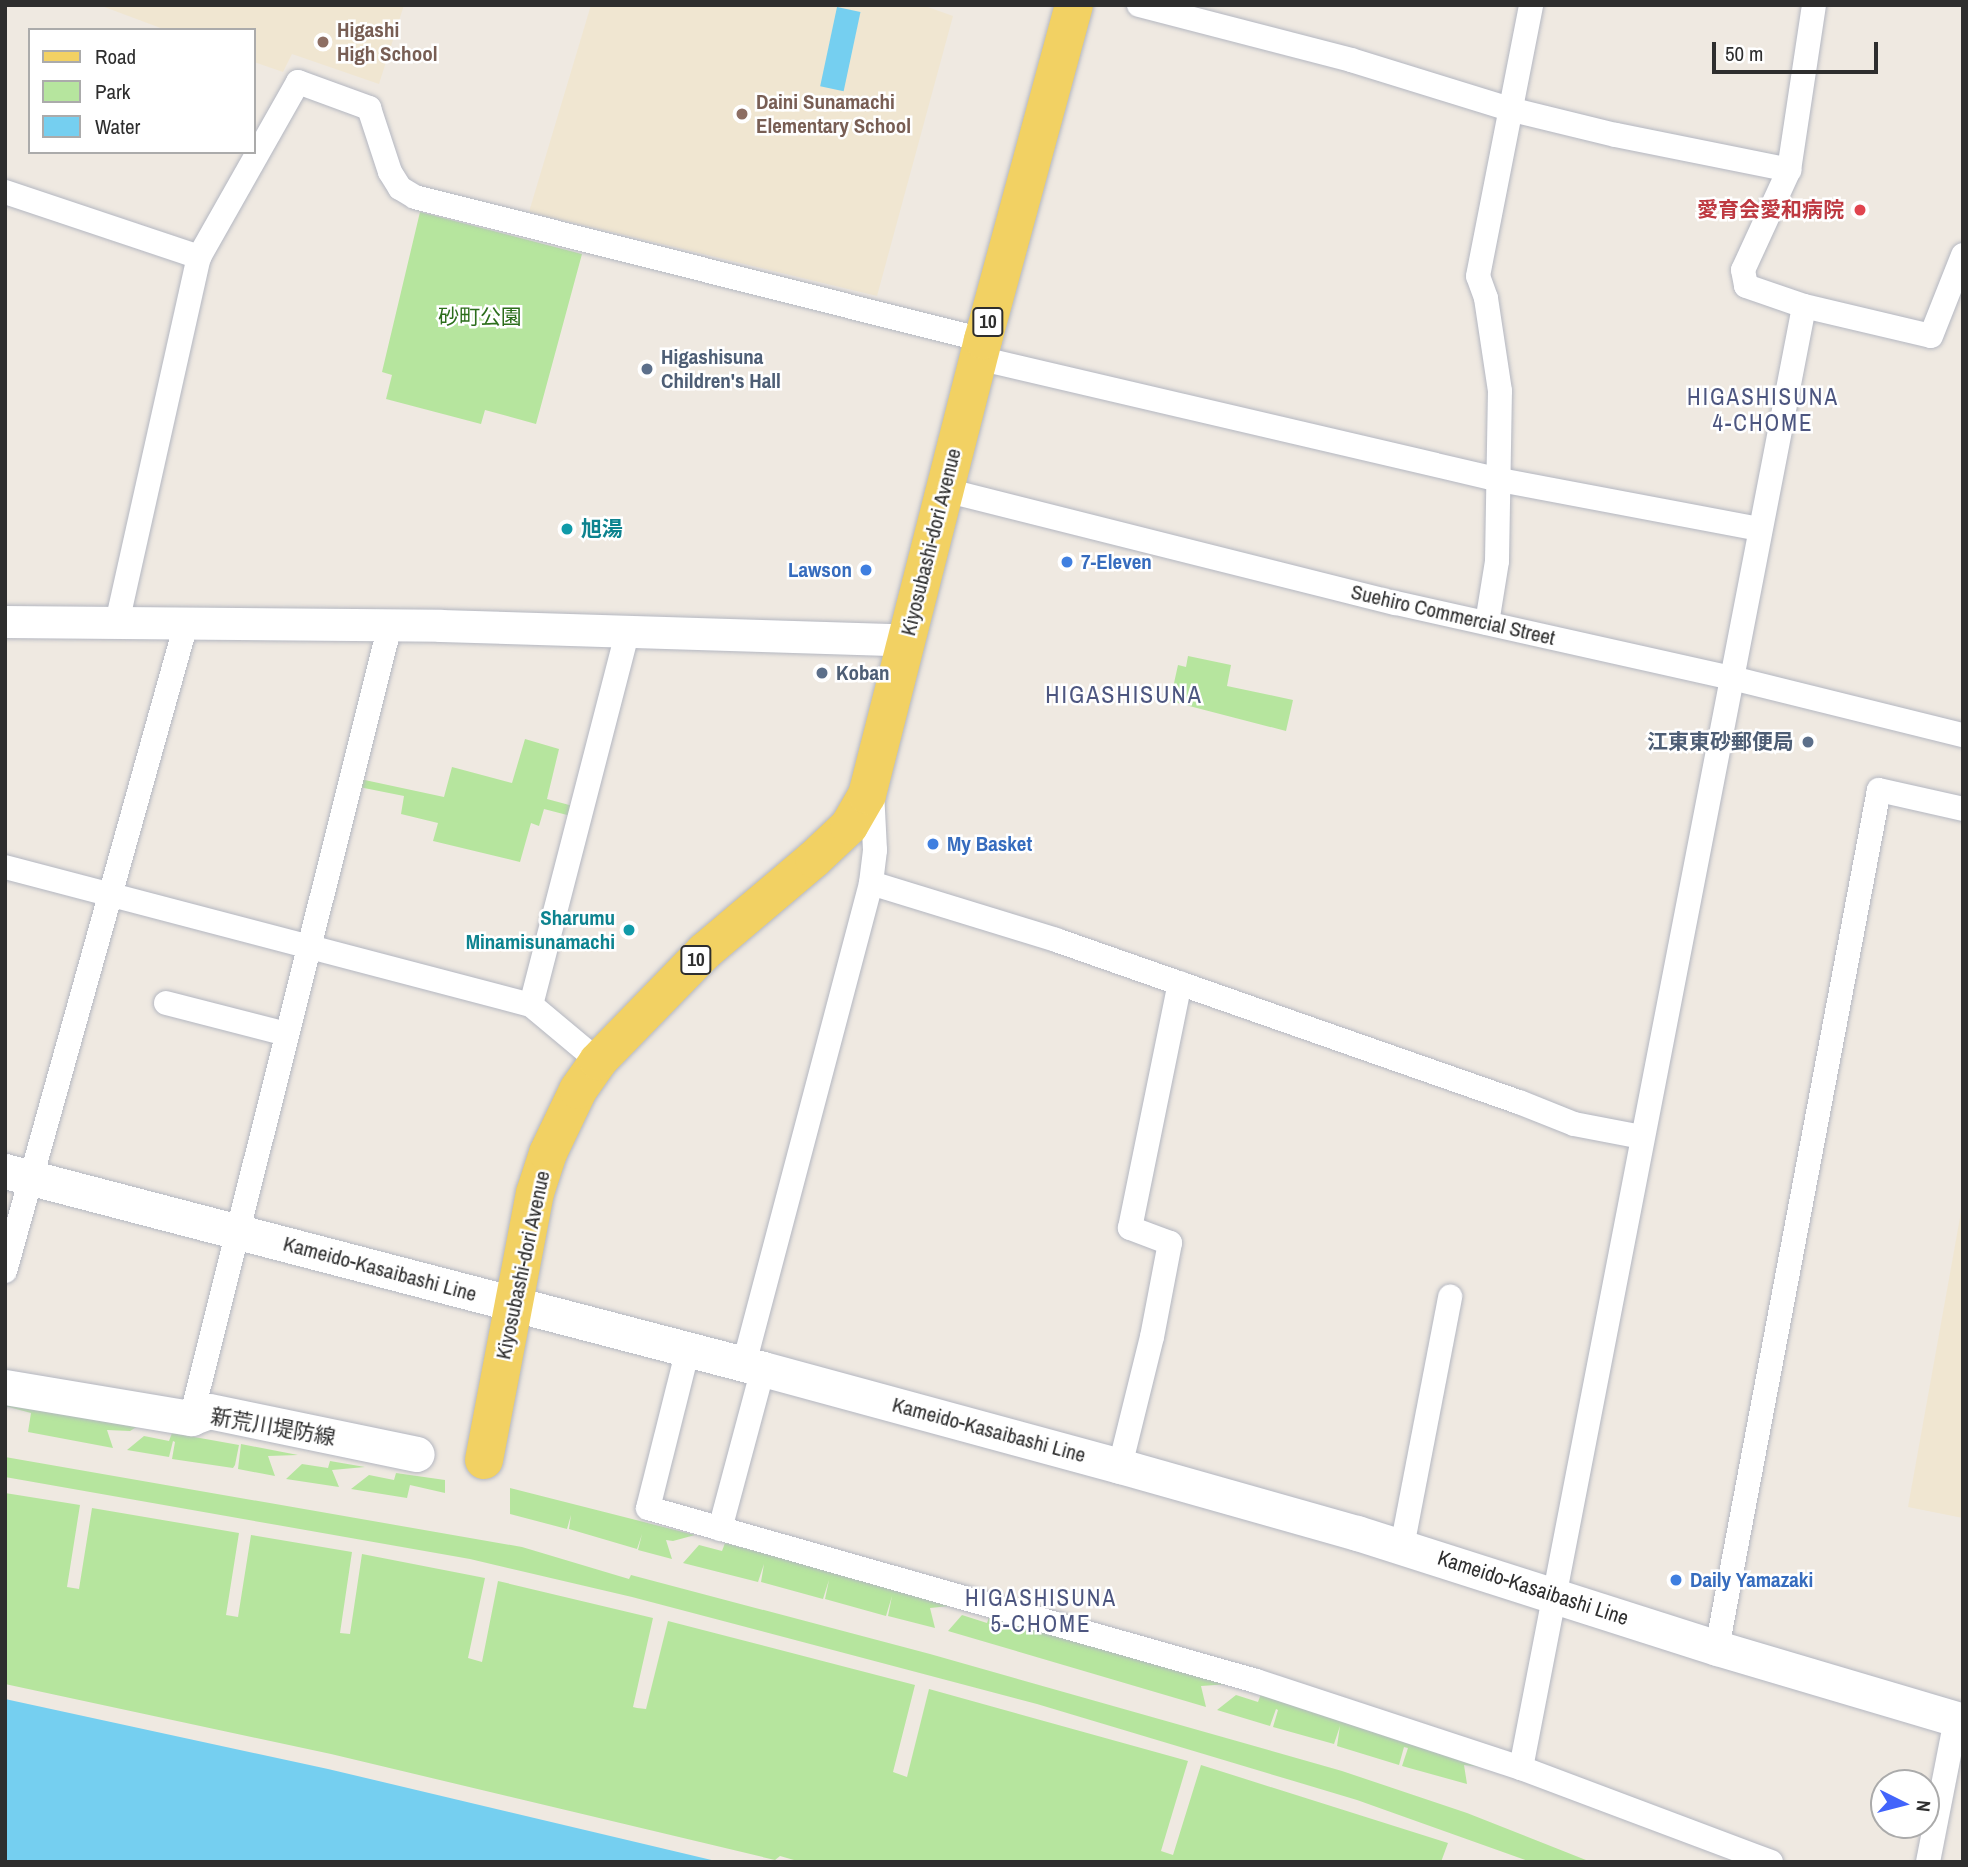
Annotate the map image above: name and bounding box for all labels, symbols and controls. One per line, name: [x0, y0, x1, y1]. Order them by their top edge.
place label: Higashi High School: [337, 17, 437, 67]
legend: [28, 28, 256, 154]
scale bar: [1716, 28, 1882, 72]
marker: Higashi High School: [315, 34, 331, 50]
text: 50 m: [1725, 39, 1763, 68]
text: Road: [95, 42, 136, 71]
text: Park: [95, 77, 130, 106]
place label: Daini Sunamachi Elementary School: [756, 89, 911, 139]
marker: Daini Sunamachi Elementary School: [734, 106, 750, 122]
text: Water: [95, 112, 140, 141]
place label: 愛育会愛和病院: [1697, 197, 1844, 223]
marker: 愛育会愛和病院: [1850, 200, 1870, 220]
park label: 砂町公園: [438, 304, 522, 330]
road number: 10: [972, 306, 1004, 338]
place label: Higashisuna Children's Hall: [661, 344, 781, 394]
marker: Higashisuna Children's Hall: [639, 361, 655, 377]
district label: HIGASHISUNA 4-CHOME: [1688, 383, 1838, 437]
street label: Kiyosubashi-dori Avenue: [895, 445, 967, 639]
place label: 旭湯: [581, 516, 623, 542]
marker: 旭湯: [559, 521, 575, 537]
place label: 7-Eleven: [1081, 549, 1152, 575]
marker: 7-Eleven: [1059, 554, 1075, 570]
place label: Lawson: [788, 557, 852, 583]
marker: Lawson: [858, 562, 874, 578]
street label: Suehiro Commercial Street: [1349, 579, 1557, 651]
place label: Koban: [836, 660, 890, 686]
marker: Koban: [814, 665, 830, 681]
district label: HIGASHISUNA: [1047, 681, 1201, 709]
place label: 江東東砂郵便局: [1647, 729, 1794, 755]
marker: 江東東砂郵便局: [1800, 734, 1816, 750]
place label: My Basket: [947, 831, 1032, 857]
marker: My Basket: [925, 836, 941, 852]
place label: Sharumu Minamisunamachi: [466, 905, 615, 955]
marker: Sharumu Minamisunamachi: [621, 922, 637, 938]
road number: 10: [680, 944, 712, 976]
street label: Kiyosubashi-dori Avenue: [491, 1168, 555, 1362]
street label: Kameido-Kasaibashi Line: [281, 1231, 479, 1307]
street label: Kameido-Kasaibashi Line: [890, 1392, 1088, 1468]
street label: 新荒川堤防線: [209, 1404, 337, 1450]
street label: Kameido-Kasaibashi Line: [1434, 1545, 1632, 1631]
place label: Daily Yamazaki: [1690, 1567, 1814, 1593]
marker: Daily Yamazaki: [1668, 1572, 1684, 1588]
district label: HIGASHISUNA 5-CHOME: [966, 1584, 1116, 1638]
north arrow: [1870, 1769, 1940, 1839]
text: N: [1910, 1799, 1937, 1813]

